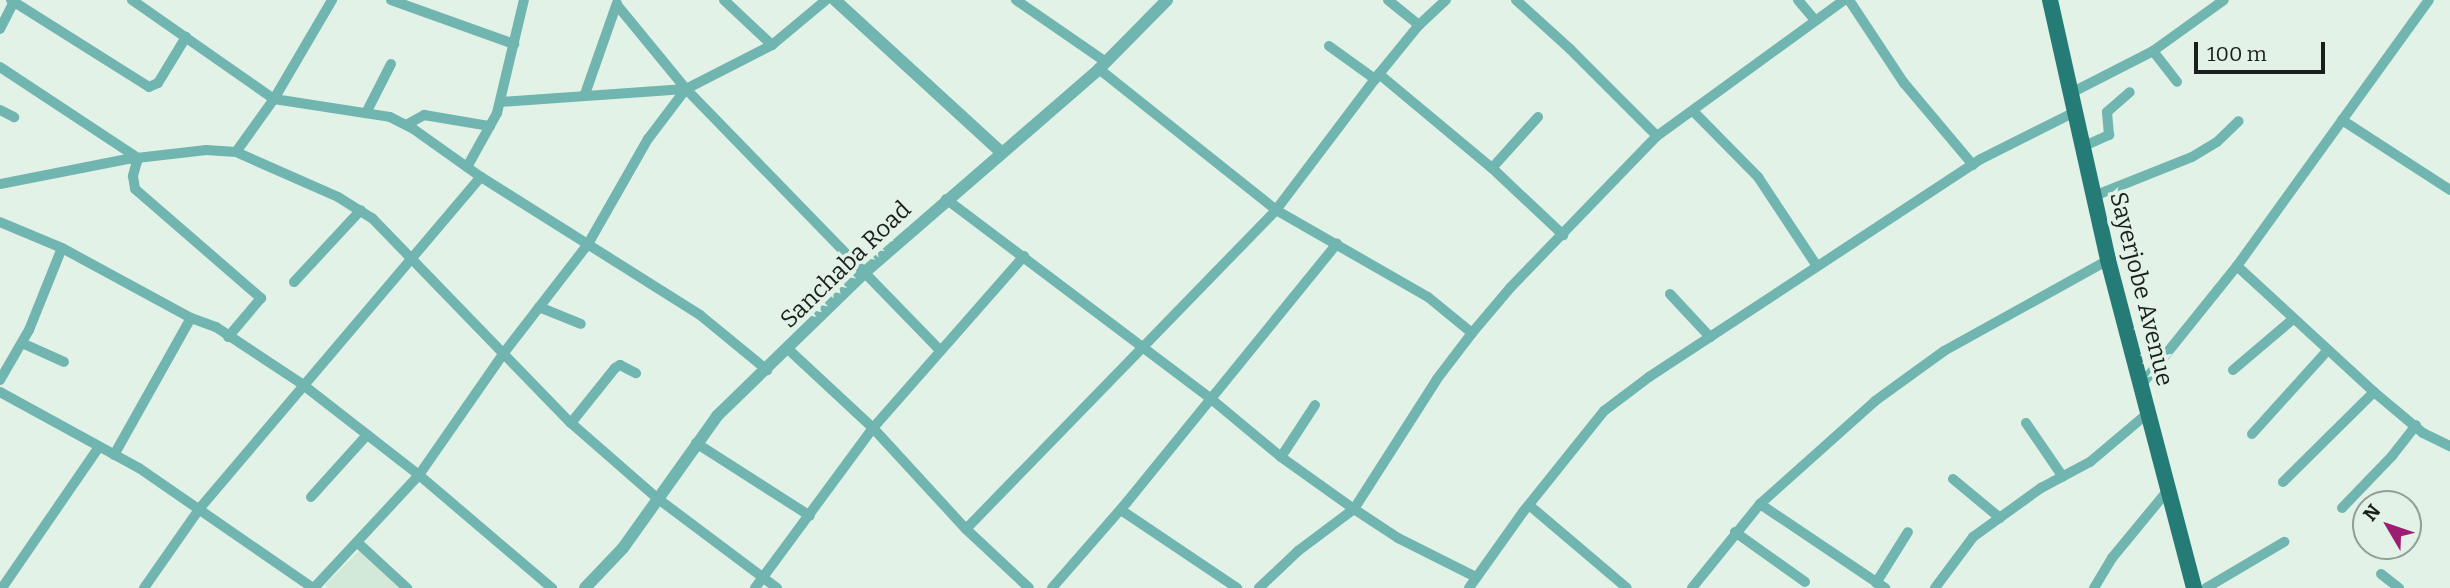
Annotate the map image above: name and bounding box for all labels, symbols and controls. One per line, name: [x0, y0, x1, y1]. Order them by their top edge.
scale bar: [2198, 28, 2329, 72]
text: 100 m: [2207, 41, 2267, 67]
street label: Sayerjobe Avenue: [2103, 189, 2179, 389]
street label: Sanchaba Road: [775, 195, 917, 335]
north arrow: [2352, 490, 2422, 560]
text: N: [2358, 500, 2385, 526]

